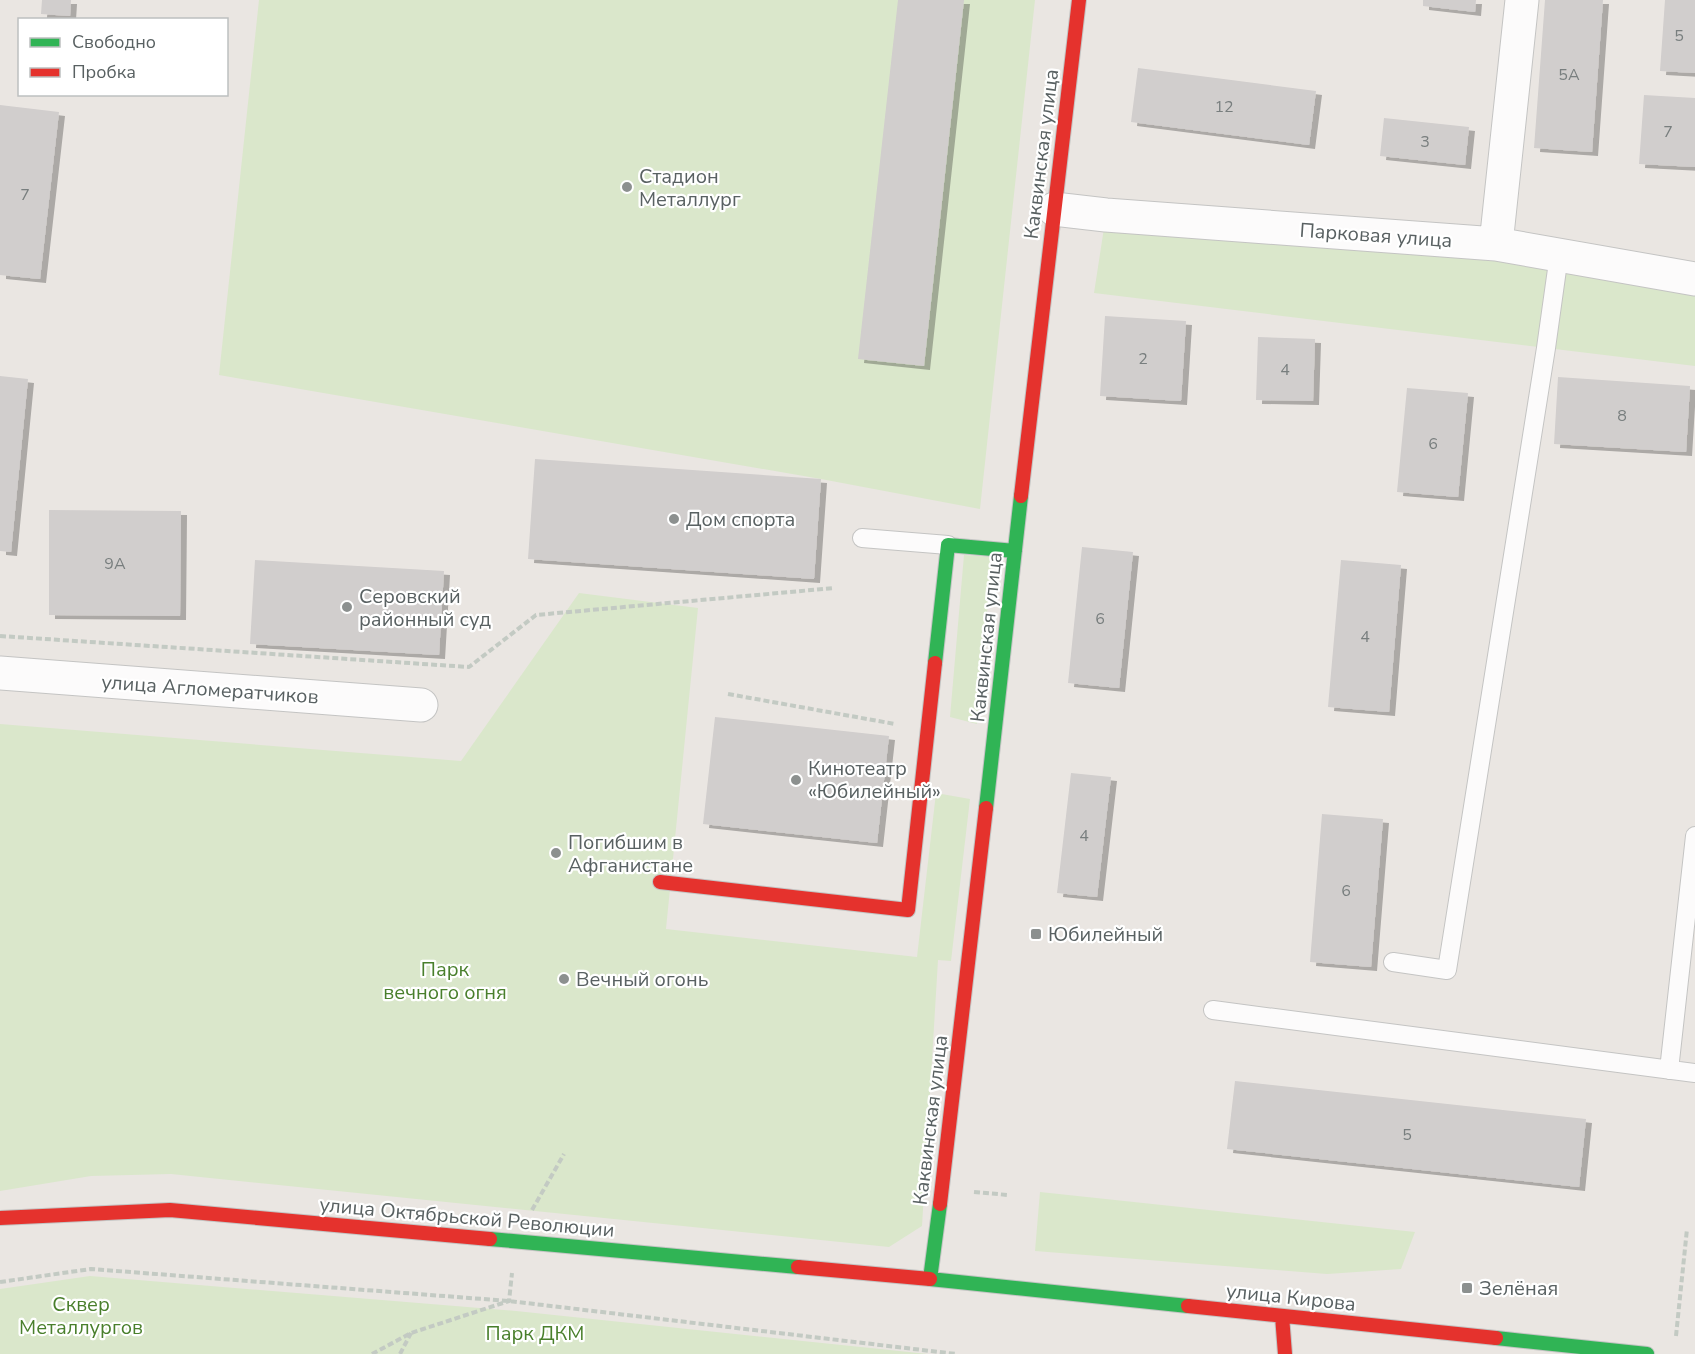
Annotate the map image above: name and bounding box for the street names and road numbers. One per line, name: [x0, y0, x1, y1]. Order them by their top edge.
street label: Каквинская улица: [1018, 68, 1065, 241]
street label: Парковая улица: [1299, 217, 1453, 254]
street label: Каквинская улица: [964, 551, 1009, 723]
street label: улица Агломератчиков: [100, 668, 320, 711]
street label: Каквинская улица: [907, 1034, 954, 1207]
street label: улица Октябрьской Революции: [318, 1191, 616, 1244]
street label: улица Кирова: [1225, 1277, 1357, 1318]

